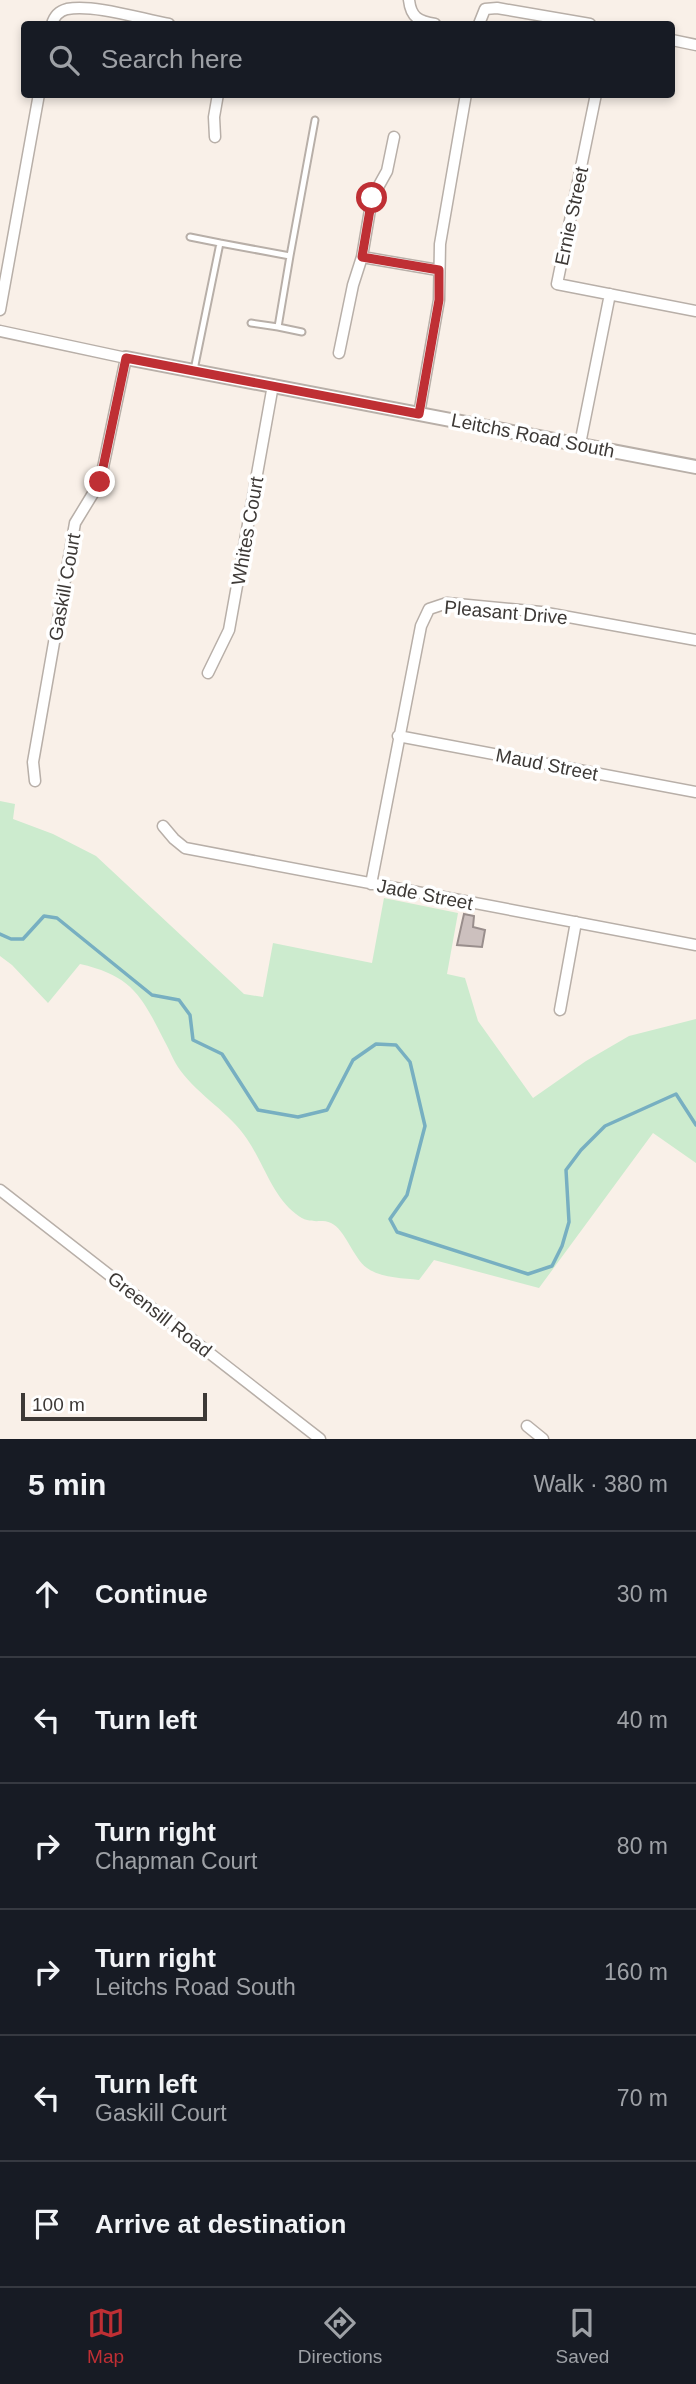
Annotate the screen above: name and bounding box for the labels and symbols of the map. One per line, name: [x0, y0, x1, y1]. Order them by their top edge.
street label: Ernie Street: [551, 164, 592, 267]
route start: [356, 182, 387, 213]
street label: Leitchs Road South: [450, 409, 616, 462]
route end: [84, 466, 115, 497]
street label: Whites Court: [228, 474, 267, 587]
street label: Gaskill Court: [45, 531, 84, 642]
street label: Pleasant Drive: [443, 597, 568, 628]
street label: Maud Street: [494, 744, 600, 785]
street label: Jade Street: [375, 875, 475, 914]
street label: Greensill Road: [104, 1267, 216, 1361]
scale bar: [21, 1390, 206, 1422]

